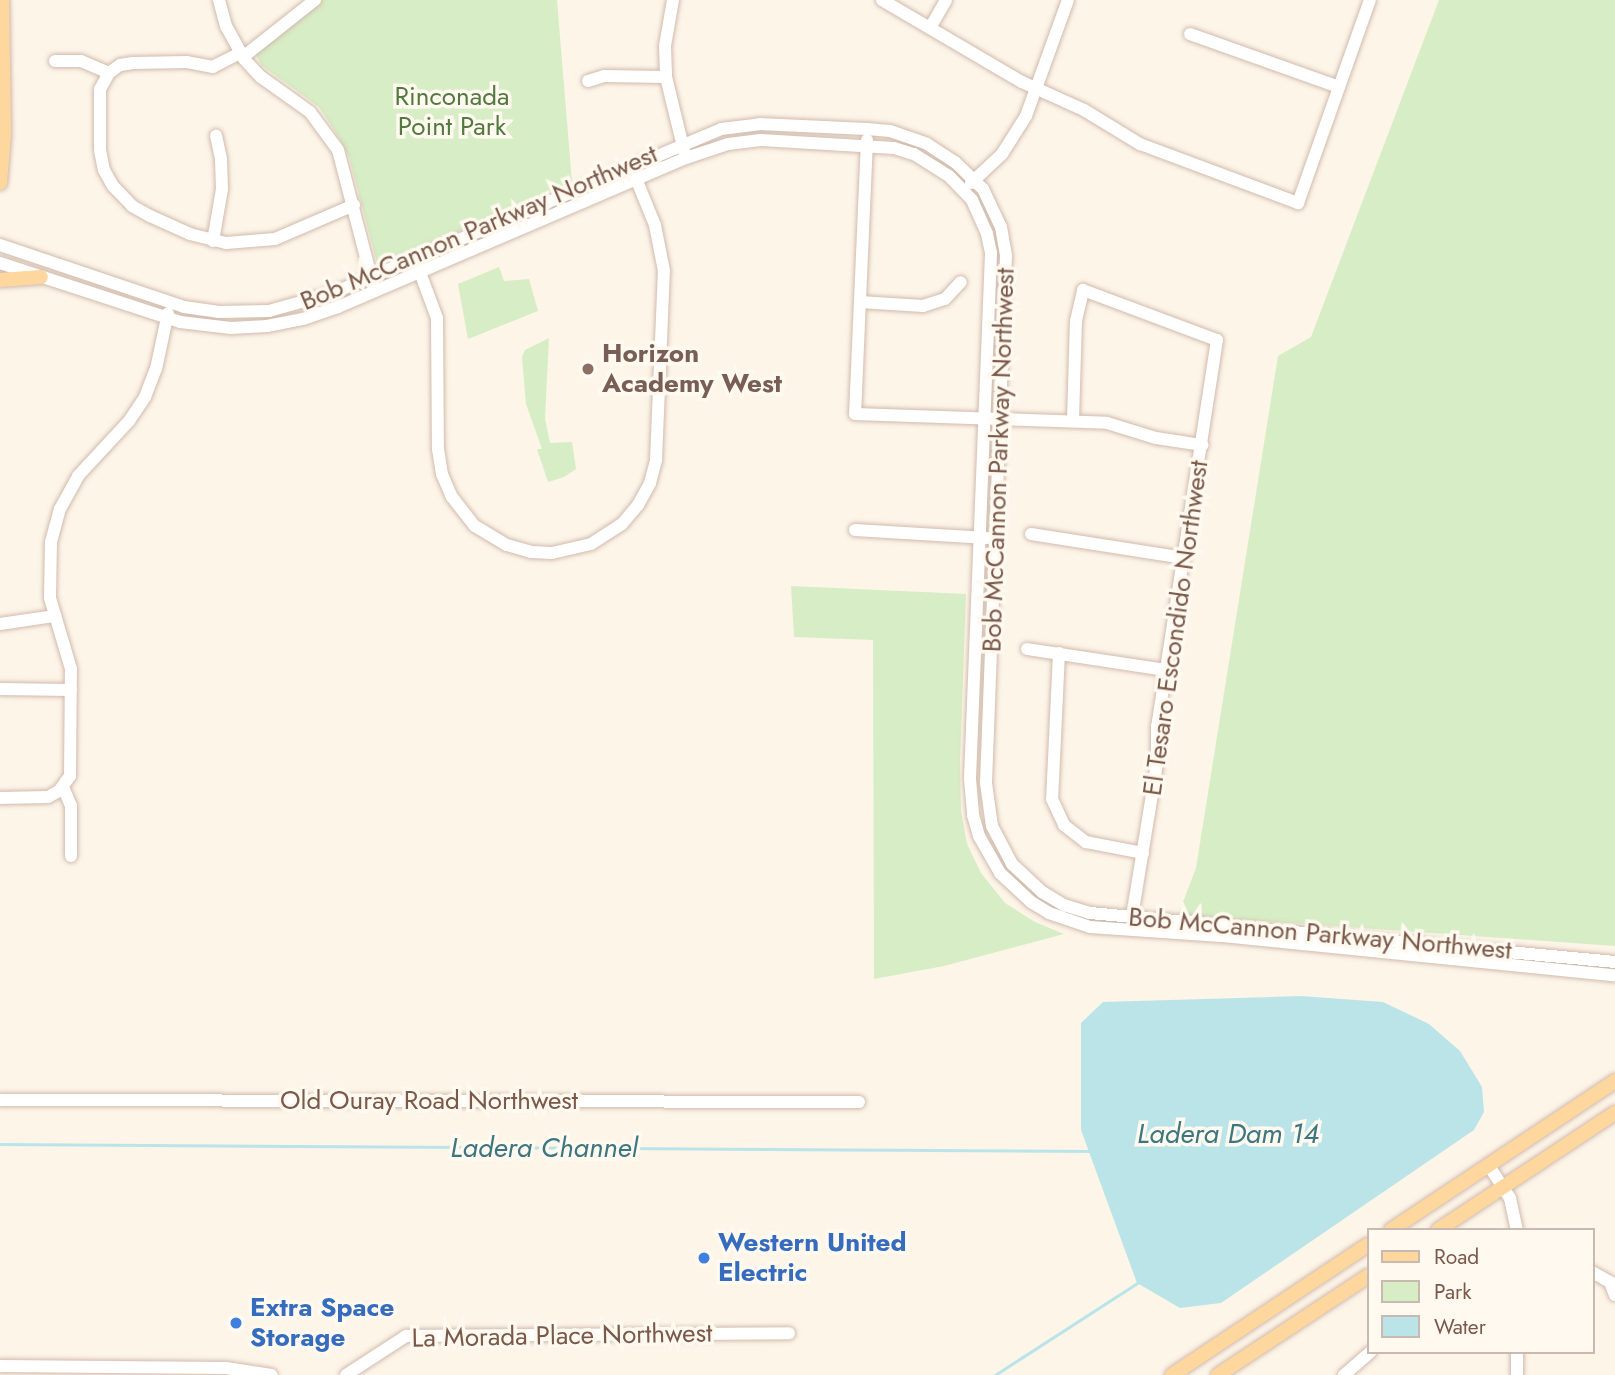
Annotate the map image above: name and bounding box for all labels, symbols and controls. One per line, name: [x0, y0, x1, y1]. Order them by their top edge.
park label: Rinconada Point Park: [394, 81, 510, 142]
street label: Bob McCannon Parkway Northwest: [296, 139, 662, 317]
street label: Bob McCannon Parkway Northwest: [977, 267, 1021, 653]
place label: Horizon Academy West: [602, 338, 782, 400]
marker: Horizon Academy West: [580, 361, 596, 377]
street label: El Tesaro Escondido Northwest: [1137, 458, 1215, 798]
street label: Bob McCannon Parkway Northwest: [1127, 902, 1513, 966]
street label: Old Ouray Road Northwest: [280, 1085, 578, 1117]
water label: Ladera Dam 14: [1137, 1117, 1319, 1151]
water label: Ladera Channel: [450, 1131, 638, 1165]
place label: Western United Electric: [718, 1227, 907, 1288]
legend: [1366, 1228, 1594, 1354]
text: Road: [1434, 1242, 1479, 1272]
marker: Western United Electric: [696, 1250, 712, 1266]
text: Park: [1434, 1277, 1471, 1307]
place label: Extra Space Storage: [250, 1292, 394, 1354]
text: Water: [1434, 1312, 1486, 1342]
marker: Extra Space Storage: [228, 1315, 244, 1331]
street label: La Morada Place Northwest: [411, 1318, 713, 1354]

